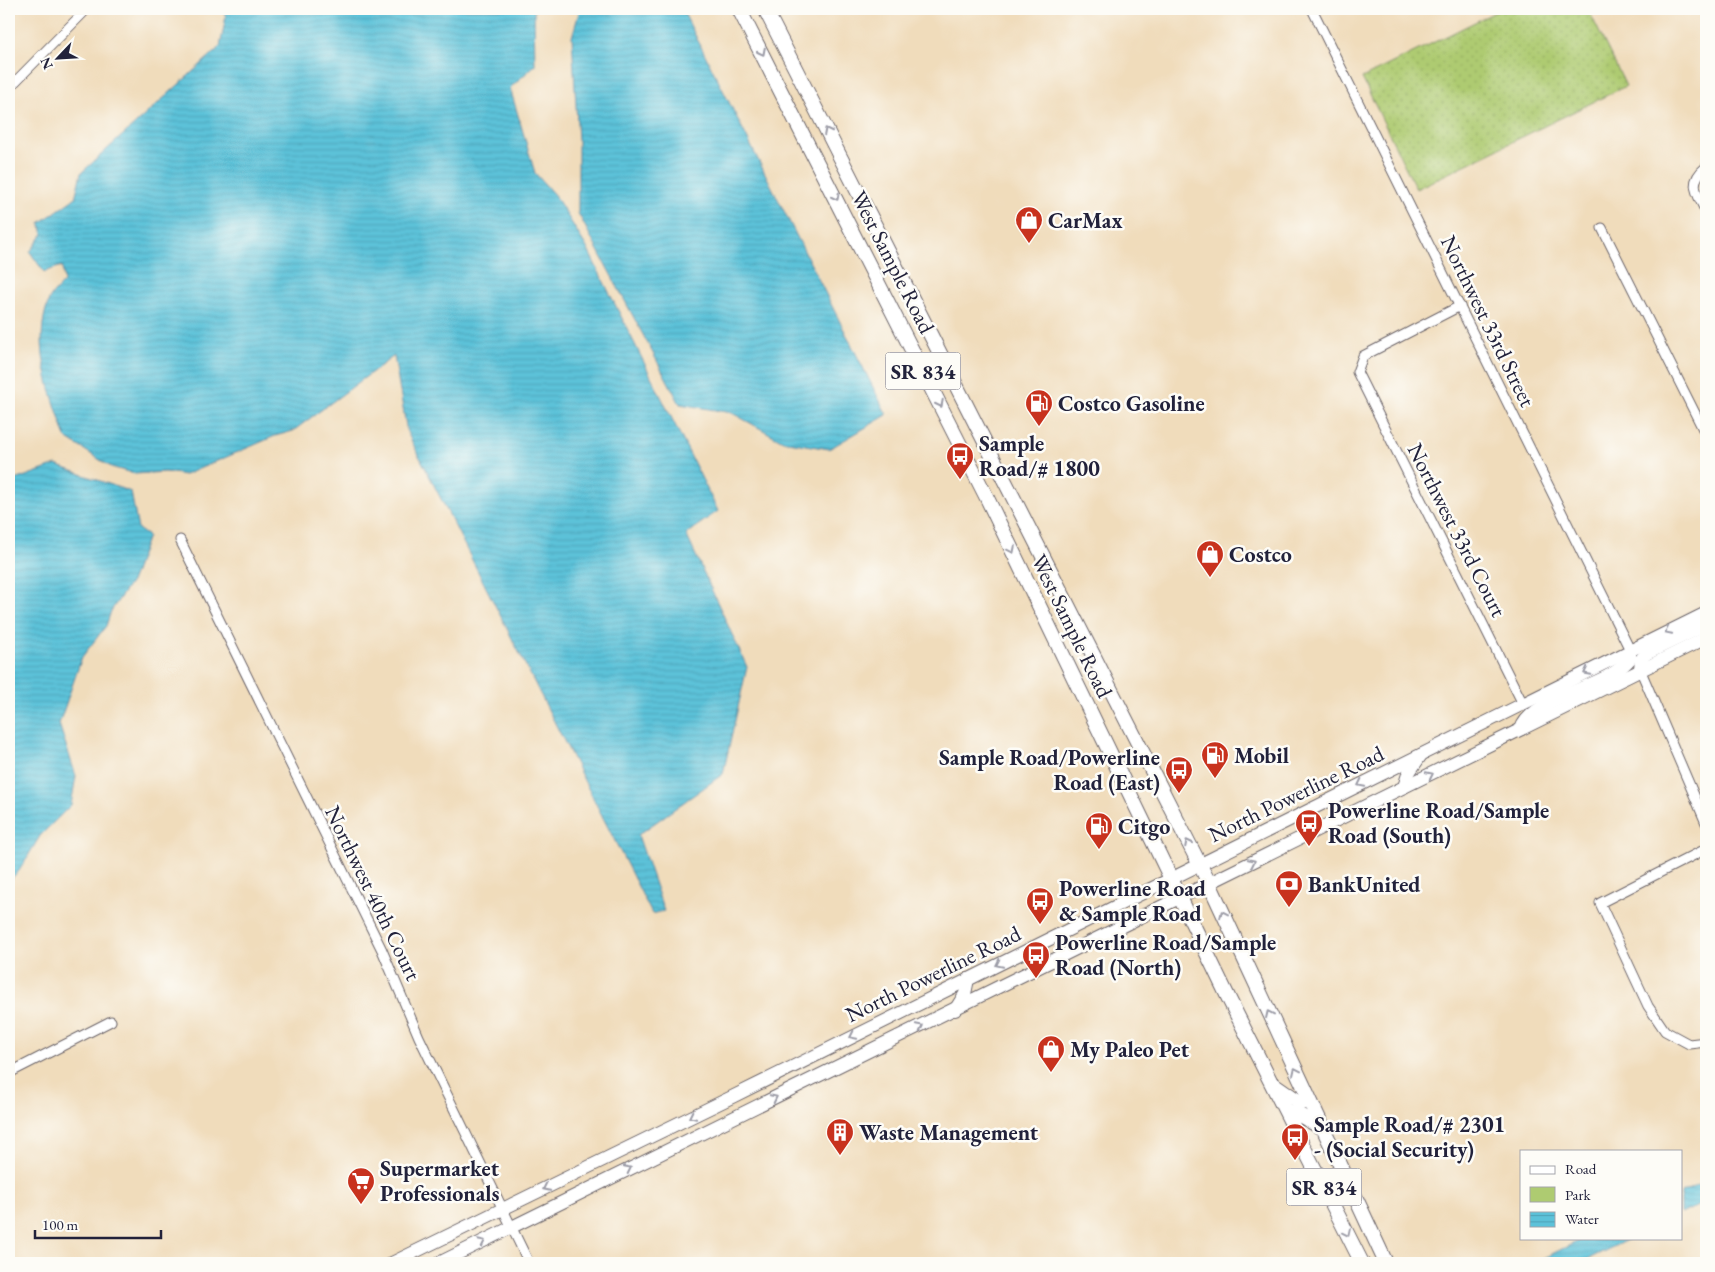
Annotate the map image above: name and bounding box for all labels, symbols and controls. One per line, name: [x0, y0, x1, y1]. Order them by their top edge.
north arrow: [32, 32, 82, 82]
one-way arrow: [756, 47, 766, 56]
text: N: [35, 54, 57, 72]
one-way arrow: [823, 127, 833, 136]
street label: West Sample Road: [845, 186, 942, 339]
one-way arrow: [830, 191, 840, 200]
shop icon: CarMax: [1014, 205, 1044, 244]
place label: CarMax: [1048, 206, 1123, 235]
street label: Northwest 33rd Street: [1434, 231, 1542, 412]
road number: SR 834: [886, 352, 960, 390]
fuel station icon: Costco Gasoline: [1024, 388, 1054, 427]
place label: Costco Gasoline: [1058, 389, 1205, 418]
one-way arrow: [934, 399, 944, 408]
place label: Sample Road/# 1800: [979, 429, 1100, 483]
street label: Northwest 33rd Court: [1401, 438, 1513, 622]
bus stop icon: Sample Road/# 1800: [945, 441, 975, 480]
shop icon: Costco: [1195, 539, 1225, 578]
place label: Costco: [1229, 540, 1292, 569]
one-way arrow: [1006, 545, 1016, 554]
street label: West Sample Road: [1025, 549, 1120, 703]
one-way arrow: [1664, 625, 1673, 636]
one-way arrow: [1583, 666, 1592, 676]
street label: North Powerline Road: [1204, 739, 1389, 849]
fuel station icon: Mobil: [1200, 740, 1230, 779]
place label: Mobil: [1234, 741, 1289, 770]
place label: Sample Road/Powerline Road (East): [939, 743, 1160, 797]
bus stop icon: Sample Road/Powerline Road (East): [1164, 755, 1194, 794]
one-way arrow: [1425, 771, 1434, 781]
one-way arrow: [1357, 778, 1366, 788]
place label: Powerline Road/Sample Road (South): [1328, 796, 1549, 850]
street label: Northwest 40th Court: [318, 801, 428, 985]
bus stop icon: Powerline Road/Sample Road (South): [1294, 808, 1324, 847]
fuel station icon: Citgo: [1084, 811, 1114, 850]
place label: Citgo: [1118, 812, 1170, 841]
one-way arrow: [1184, 839, 1194, 848]
one-way arrow: [1247, 858, 1256, 868]
bank icon: BankUnited: [1274, 869, 1304, 908]
place label: BankUnited: [1308, 870, 1420, 899]
place label: Powerline Road & Sample Road: [1059, 874, 1206, 928]
bus stop icon: Powerline Road & Sample Road: [1025, 886, 1055, 925]
one-way arrow: [1219, 910, 1229, 919]
street label: North Powerline Road: [841, 919, 1026, 1029]
place label: Powerline Road/Sample Road (North): [1055, 928, 1276, 982]
bus stop icon: Powerline Road/Sample Road (North): [1021, 940, 1051, 979]
one-way arrow: [995, 958, 1004, 968]
one-way arrow: [1265, 1010, 1276, 1019]
one-way arrow: [915, 1022, 924, 1033]
one-way arrow: [849, 1030, 858, 1040]
shop icon: My Paleo Pet: [1036, 1034, 1066, 1073]
place label: My Paleo Pet: [1070, 1035, 1190, 1064]
one-way arrow: [1291, 1067, 1302, 1076]
one-way arrow: [769, 1094, 778, 1104]
one-way arrow: [688, 1110, 697, 1120]
place label: Sample Road/# 2301 - (Social Security): [1314, 1110, 1505, 1164]
building icon: Waste Management: [825, 1117, 855, 1156]
place label: Waste Management: [859, 1118, 1039, 1147]
bus stop icon: Sample Road/# 2301 - (Social Security): [1280, 1122, 1310, 1161]
legend: [1520, 1150, 1682, 1240]
place label: Supermarket Professionals: [380, 1154, 500, 1208]
text: Road: [1565, 1159, 1597, 1178]
one-way arrow: [623, 1165, 632, 1175]
supermarket icon: Supermarket Professionals: [346, 1166, 376, 1205]
road number: SR 834: [1286, 1168, 1362, 1206]
one-way arrow: [542, 1181, 551, 1192]
text: Park: [1565, 1185, 1592, 1204]
scale bar: [35, 1207, 161, 1239]
text: Water: [1565, 1209, 1599, 1228]
text: 100 m: [42, 1215, 79, 1234]
one-way arrow: [1341, 1228, 1351, 1237]
one-way arrow: [477, 1237, 486, 1248]

